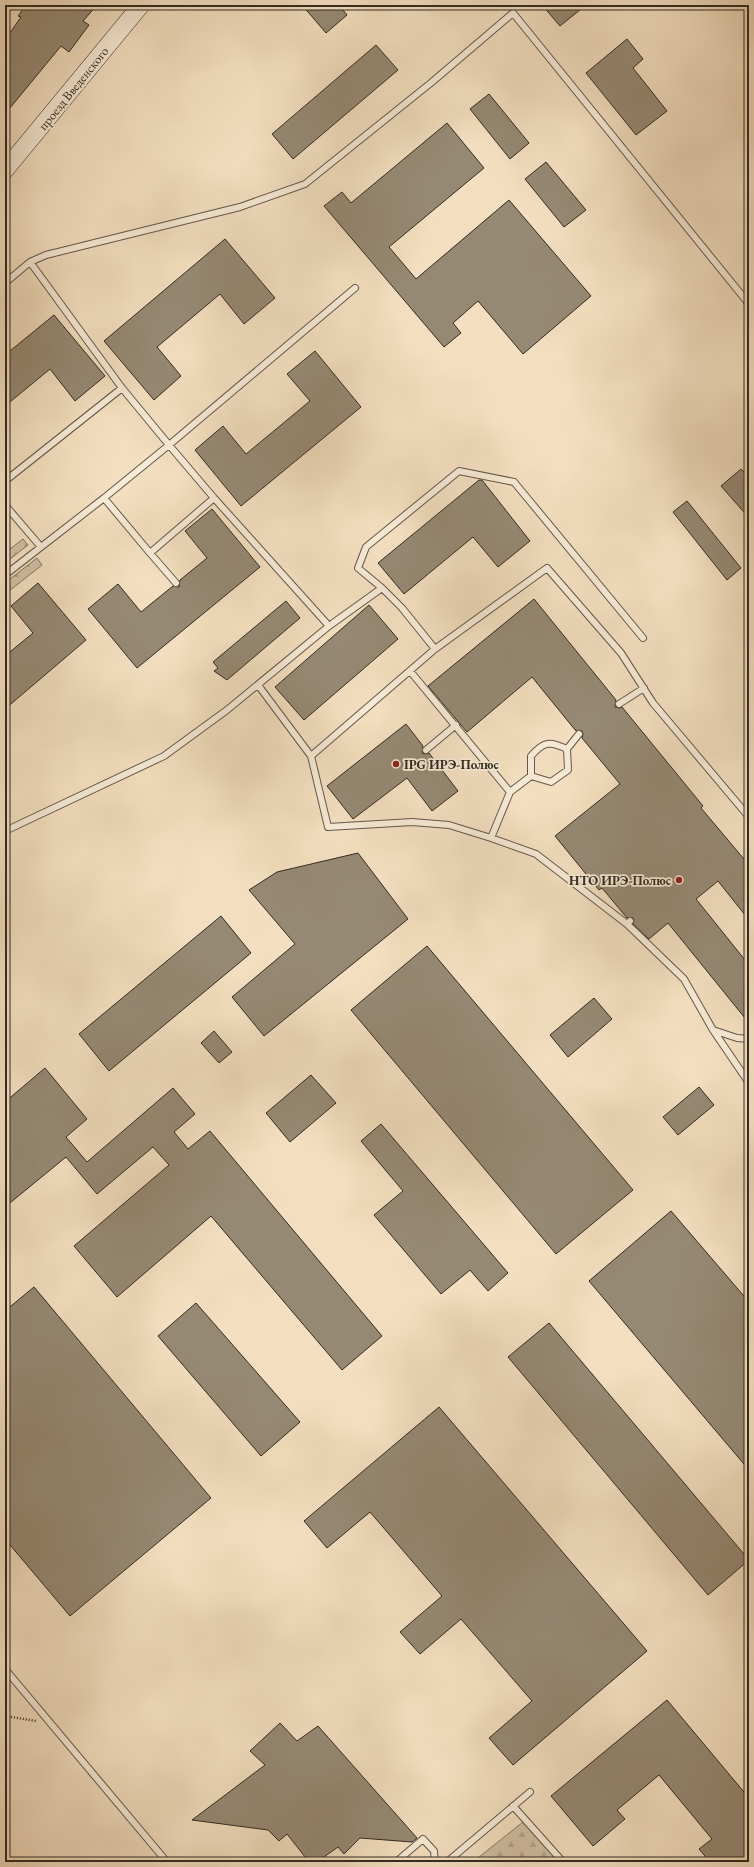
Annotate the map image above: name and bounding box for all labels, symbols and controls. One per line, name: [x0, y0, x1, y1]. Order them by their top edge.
street label: проезд Введенского: [35, 43, 112, 134]
place label: IPG ИРЭ-Полюс: [404, 756, 499, 773]
marker: IPG ИРЭ-Полюс: [391, 759, 401, 769]
place label: НТО ИРЭ-Полюс: [569, 872, 672, 889]
marker: НТО ИРЭ-Полюс: [674, 875, 684, 885]

